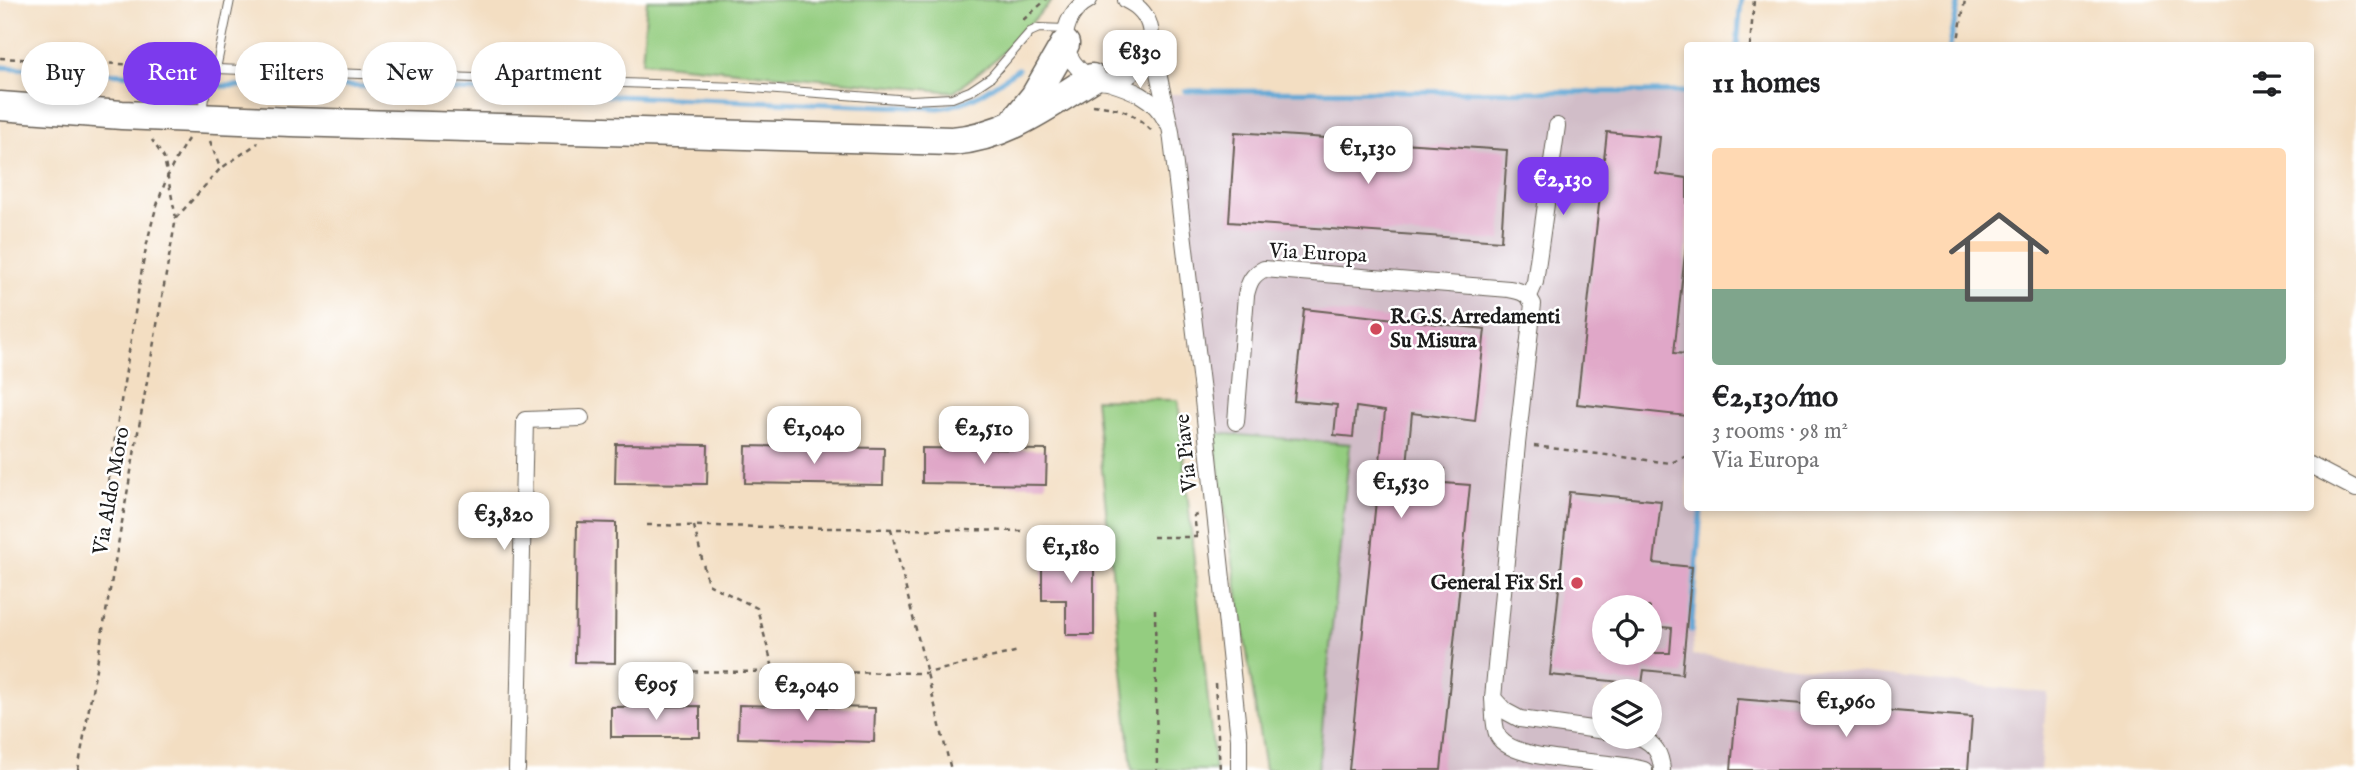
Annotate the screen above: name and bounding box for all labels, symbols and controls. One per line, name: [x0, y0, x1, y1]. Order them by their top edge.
pin: €830: [1099, 31, 1181, 90]
text: €830: [1119, 38, 1161, 67]
chip: Buy: [21, 42, 109, 105]
chip: Rent: [123, 42, 221, 105]
chip: Filters: [235, 42, 348, 105]
chip: New: [362, 42, 457, 105]
chip: Apartment: [471, 42, 626, 105]
text: 11 homes: [1712, 65, 1820, 103]
icon: filters: [2248, 65, 2286, 103]
pin: €1,130: [1311, 127, 1425, 186]
text: €1,130: [1340, 134, 1396, 163]
pin: €2,130: [1506, 158, 1620, 217]
text: €2,130: [1534, 165, 1592, 194]
icon: home: [1936, 194, 2062, 320]
street label: Via Europa: [1267, 238, 1369, 270]
place label: R.G.S. Arredamenti Su Misura: [1390, 304, 1561, 355]
marker: R.G.S. Arredamenti Su Misura: [1368, 321, 1384, 337]
text: €2,130/mo: [1712, 379, 1838, 417]
pin: €1,040: [757, 406, 871, 466]
pin: €2,510: [927, 406, 1041, 466]
street label: Via Piave: [1169, 412, 1205, 494]
text: €1,040: [783, 414, 845, 443]
text: €2,510: [955, 414, 1013, 443]
text: 3 rooms · 98 m²: [1712, 417, 1848, 446]
street label: Via Aldo Moro: [87, 425, 137, 558]
text: Via Europa: [1712, 446, 1819, 475]
pin: €1,530: [1344, 461, 1458, 520]
text: €1,530: [1373, 468, 1429, 497]
pin: €3,820: [447, 492, 561, 552]
text: €3,820: [474, 500, 534, 529]
pin: €1,180: [1014, 526, 1128, 585]
text: €1,180: [1042, 533, 1100, 562]
place label: General Fix Srl: [1431, 570, 1564, 597]
marker: General Fix Srl: [1569, 575, 1585, 591]
map controls: [1592, 595, 1662, 749]
button: locate: [1592, 595, 1662, 665]
pin: €905: [615, 662, 697, 722]
pin: €2,040: [750, 664, 864, 723]
text: €905: [634, 670, 678, 699]
text: €2,040: [775, 671, 839, 700]
button: layers: [1592, 679, 1662, 749]
pin: €1,960: [1789, 680, 1903, 739]
text: €1,960: [1816, 687, 1876, 716]

